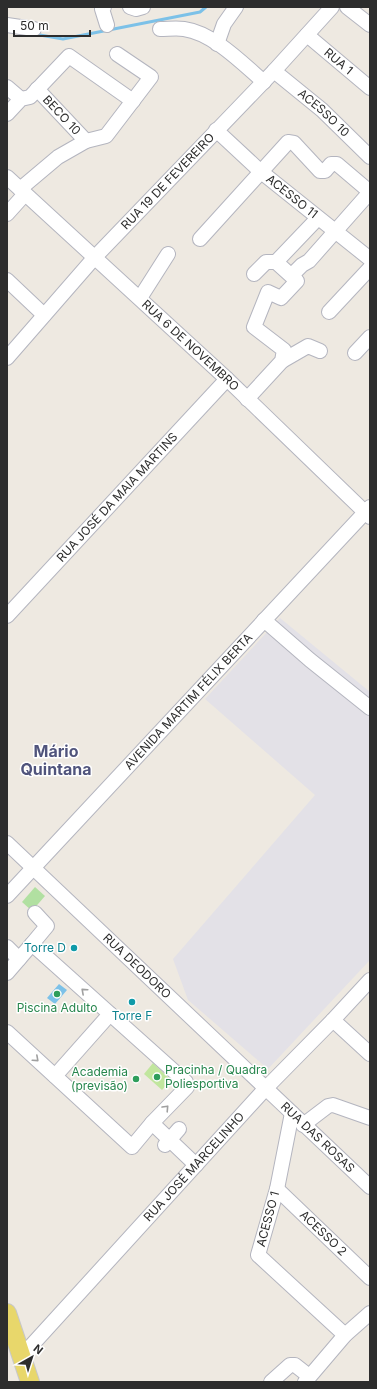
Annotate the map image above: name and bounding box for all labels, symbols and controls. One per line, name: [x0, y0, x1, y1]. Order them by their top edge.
scale bar: [14, 12, 90, 38]
text: 50 m: [20, 18, 49, 33]
street label: RUA 1: [321, 45, 356, 77]
street label: ACESSO 10: [295, 86, 353, 140]
street label: BECO 10: [40, 92, 84, 138]
street label: RUA 19 DE FEVEREIRO: [118, 130, 217, 232]
street label: ACESSO 11: [263, 171, 321, 221]
street label: RUA 6 DE NOVEMBRO: [139, 297, 243, 394]
street label: RUA JOSÉ DA MAIA MARTINS: [53, 429, 181, 565]
street label: AVENIDA MARTIM FÉLIX BERTA: [121, 630, 255, 772]
district label: Mário Quintana: [20, 741, 92, 779]
street label: RUA DEODORO: [100, 930, 174, 1001]
place label: Torre D: [24, 940, 66, 955]
marker: Torre D: [69, 943, 79, 953]
marker: Piscina Adulto: [52, 989, 62, 999]
one-way arrow: [82, 989, 89, 996]
marker: Torre F: [127, 997, 137, 1007]
place label: Piscina Adulto: [17, 1000, 97, 1015]
place label: Torre F: [112, 1008, 152, 1023]
one-way arrow: [31, 1054, 39, 1061]
place label: Pracinha / Quadra Poliesportiva: [165, 1062, 267, 1091]
place label: Academia (previsão): [71, 1064, 128, 1093]
marker: Pracinha / Quadra Poliesportiva: [152, 1072, 162, 1082]
marker: Academia (previsão): [131, 1074, 141, 1084]
street label: RUA DAS ROSAS: [278, 1098, 358, 1176]
one-way arrow: [161, 1105, 169, 1113]
street label: RUA JOSÉ MARCELINHO: [140, 1109, 247, 1224]
street label: ACESSO 1: [253, 1190, 282, 1248]
street label: ACESSO 2: [297, 1207, 350, 1259]
north arrow: [12, 1337, 52, 1377]
text: N: [31, 1341, 46, 1357]

